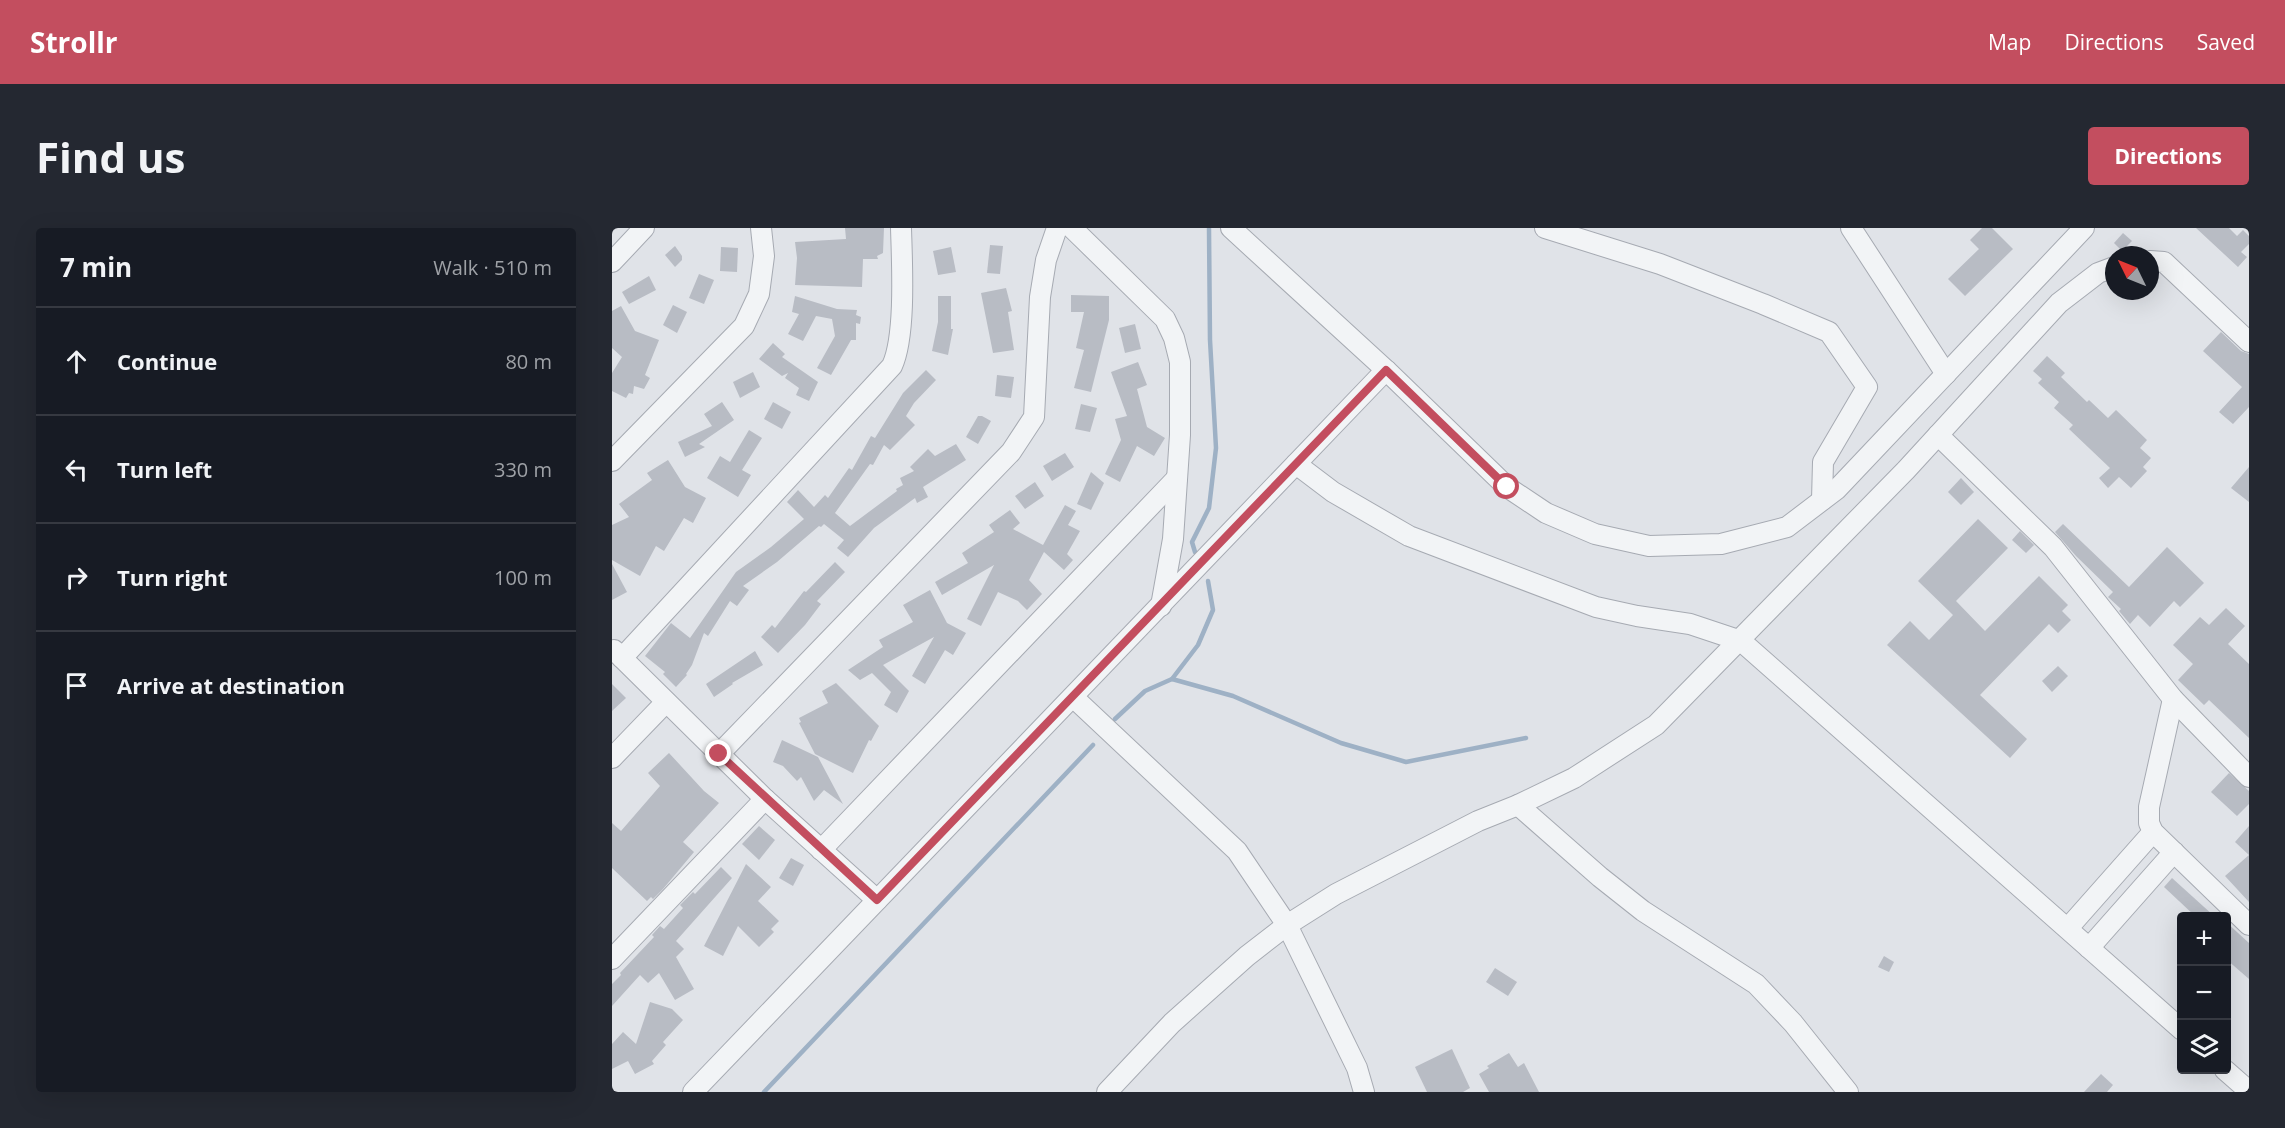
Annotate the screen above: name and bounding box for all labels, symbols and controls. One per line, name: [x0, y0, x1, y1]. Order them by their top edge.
text: Strollr: [30, 23, 117, 61]
text: Map: [1988, 28, 2031, 56]
text: Directions: [2064, 28, 2164, 56]
text: Saved: [2197, 28, 2255, 56]
button: Directions: [2088, 127, 2249, 185]
text: Find us: [36, 128, 185, 185]
north arrow: [2105, 246, 2159, 300]
text: 7 min: [60, 249, 132, 285]
text: Walk · 510 m: [433, 254, 552, 281]
icon: ahead: [60, 345, 93, 378]
text: Continue: [117, 346, 217, 376]
text: 80 m: [505, 348, 552, 375]
icon: left: [60, 453, 93, 486]
text: Turn left: [117, 454, 212, 484]
text: 330 m: [494, 456, 552, 483]
route start: [1493, 473, 1519, 499]
icon: right: [60, 561, 93, 594]
text: Turn right: [117, 562, 228, 592]
text: 100 m: [494, 564, 552, 591]
icon: arrive: [60, 669, 93, 702]
text: Arrive at destination: [117, 670, 345, 700]
route end: [705, 740, 731, 766]
map controls: [2177, 912, 2231, 1074]
button: +: [2177, 912, 2231, 966]
button: −: [2177, 966, 2231, 1020]
button: layers: [2177, 1020, 2231, 1074]

